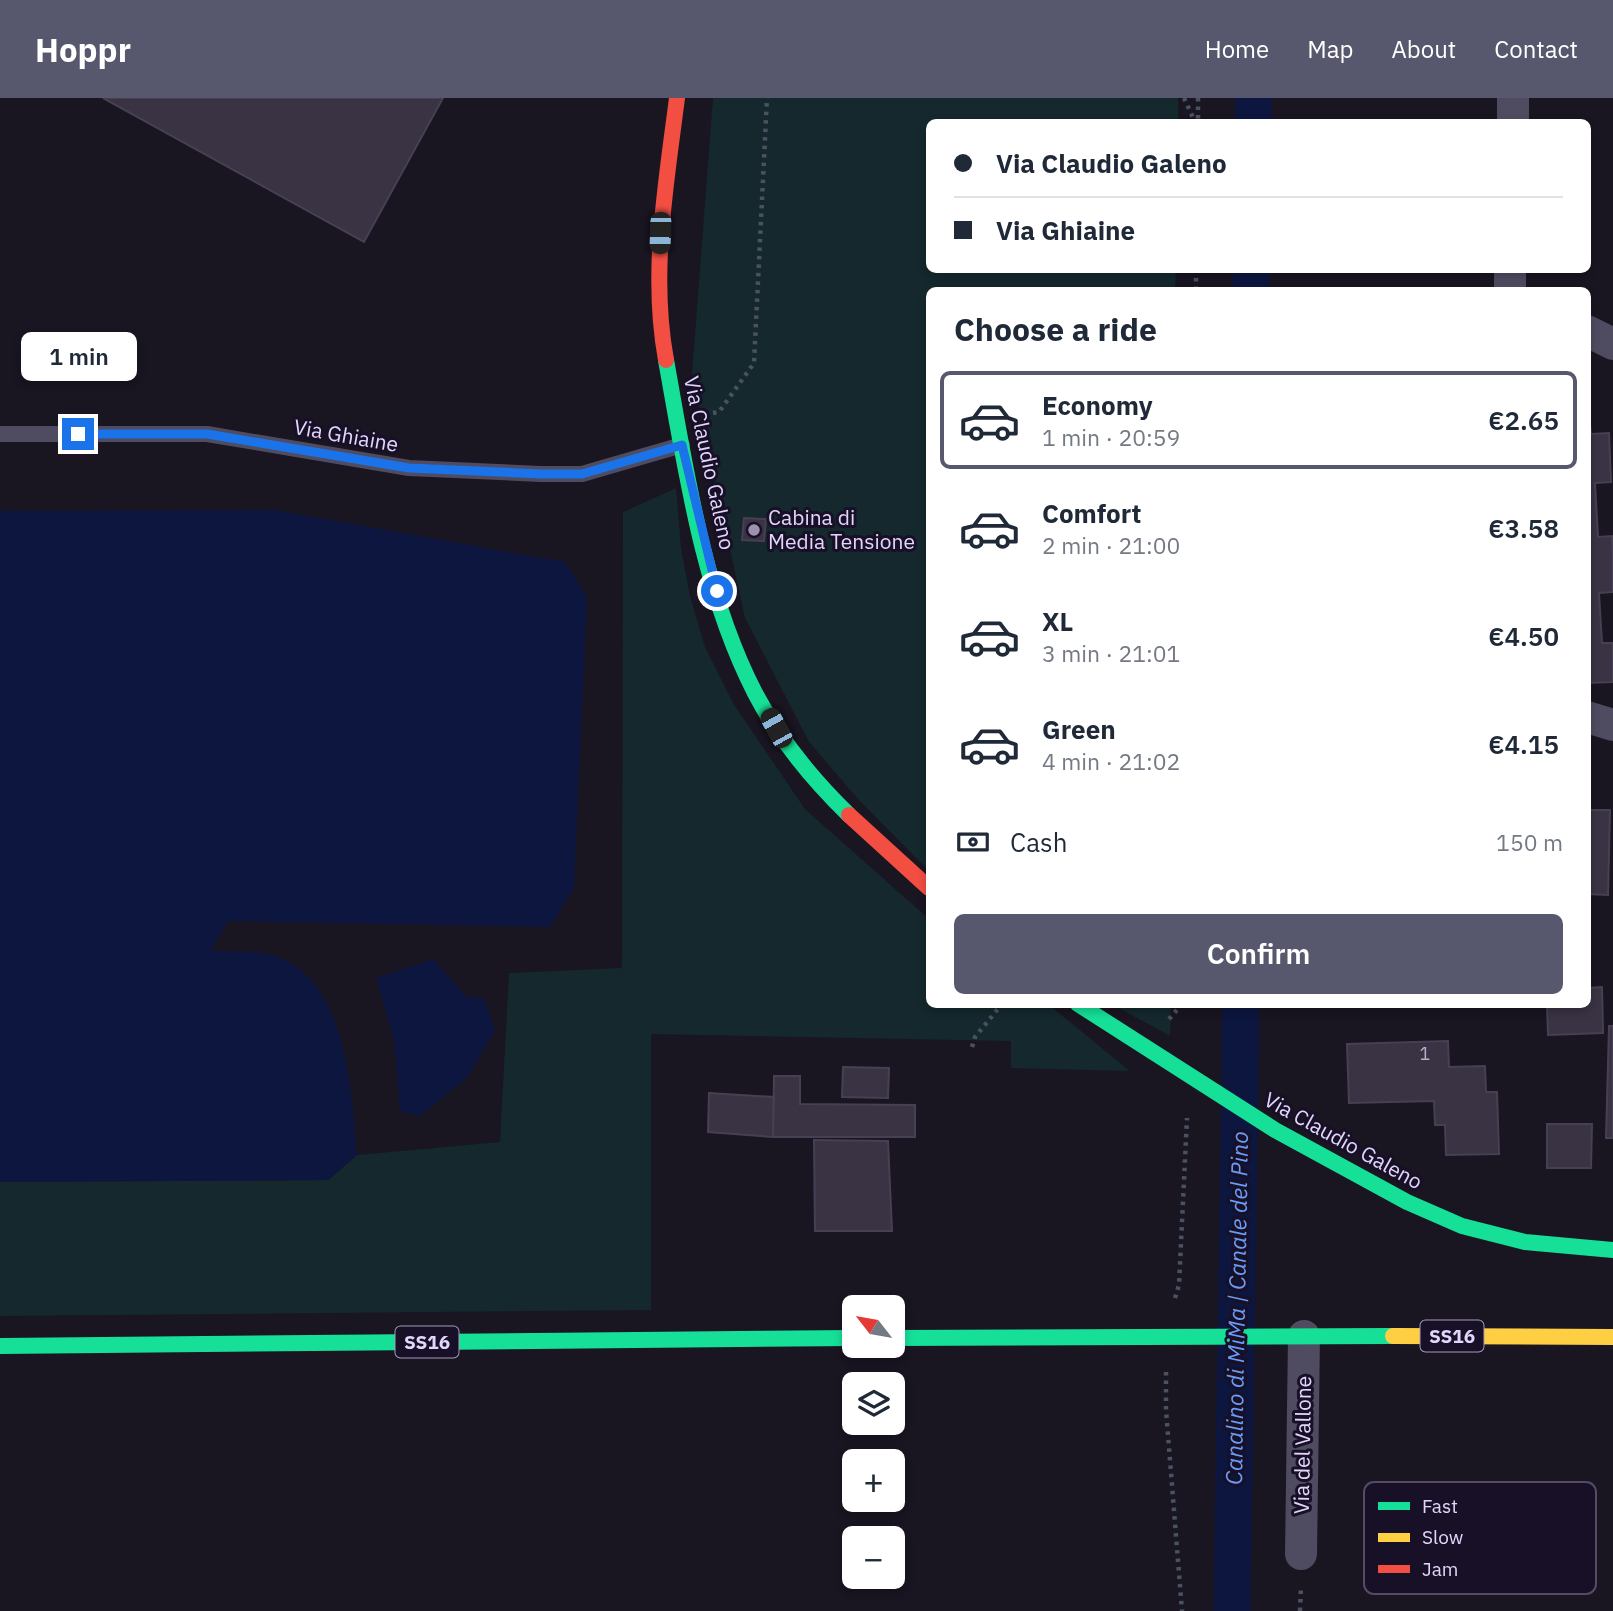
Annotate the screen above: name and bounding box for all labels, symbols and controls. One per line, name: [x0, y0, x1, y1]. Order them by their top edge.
text: Hoppr: [35, 28, 131, 71]
text: Home: [1205, 33, 1269, 65]
text: Map: [1307, 33, 1353, 65]
text: About: [1391, 33, 1456, 65]
text: Contact: [1494, 33, 1578, 65]
text: Via Claudio Galeno: [996, 146, 1227, 180]
car: [649, 212, 672, 254]
text: Via Ghiaine: [996, 213, 1135, 247]
text: Choose a ride: [954, 308, 1157, 350]
callout: 1 min: [20, 332, 136, 382]
text: 1 min: [49, 341, 109, 371]
street label: Via Claudio Galeno: [678, 373, 742, 552]
text: Economy: [1042, 388, 1153, 422]
icon: car: [958, 389, 1021, 452]
text: €2.65: [1488, 403, 1559, 437]
street label: Via Ghiaine: [292, 412, 401, 458]
route end: [62, 418, 94, 450]
text: 1 min · 20:59: [1042, 422, 1180, 452]
text: Comfort: [1042, 496, 1141, 530]
icon: car: [958, 497, 1021, 560]
place label: Cabina di Media Tensione: [768, 503, 915, 555]
text: €3.58: [1488, 511, 1559, 545]
marker: Cabina di Media Tensione: [746, 522, 762, 538]
text: 2 min · 21:00: [1042, 530, 1180, 560]
route start: [701, 575, 733, 607]
text: XL: [1042, 604, 1073, 638]
icon: car: [958, 605, 1021, 668]
text: €4.50: [1488, 619, 1559, 653]
text: 3 min · 21:01: [1042, 638, 1180, 668]
car: [757, 705, 796, 751]
text: Green: [1042, 712, 1116, 746]
icon: car: [958, 713, 1021, 776]
text: €4.15: [1488, 727, 1559, 761]
text: 4 min · 21:02: [1042, 746, 1180, 776]
icon: cash: [954, 823, 992, 861]
text: Cash: [1010, 825, 1067, 859]
text: 150 m: [1496, 827, 1563, 857]
button: Confirm: [954, 914, 1563, 994]
house number: 1: [1420, 1042, 1430, 1065]
street label: Via Claudio Galeno: [1259, 1085, 1428, 1195]
water label: Canalino di MiMa | Canale del Pino: [1218, 1131, 1254, 1485]
north arrow: [842, 1295, 905, 1358]
map controls: [842, 1295, 905, 1589]
road number: SS16: [1420, 1320, 1484, 1352]
road number: SS16: [396, 1326, 458, 1358]
button: layers: [842, 1372, 905, 1435]
street label: Via del Vallone: [1287, 1375, 1317, 1514]
button: +: [842, 1449, 905, 1512]
legend: [1364, 1482, 1596, 1594]
text: Fast: [1422, 1494, 1458, 1518]
text: Slow: [1422, 1525, 1463, 1549]
button: −: [842, 1526, 905, 1589]
text: Jam: [1422, 1557, 1458, 1581]

